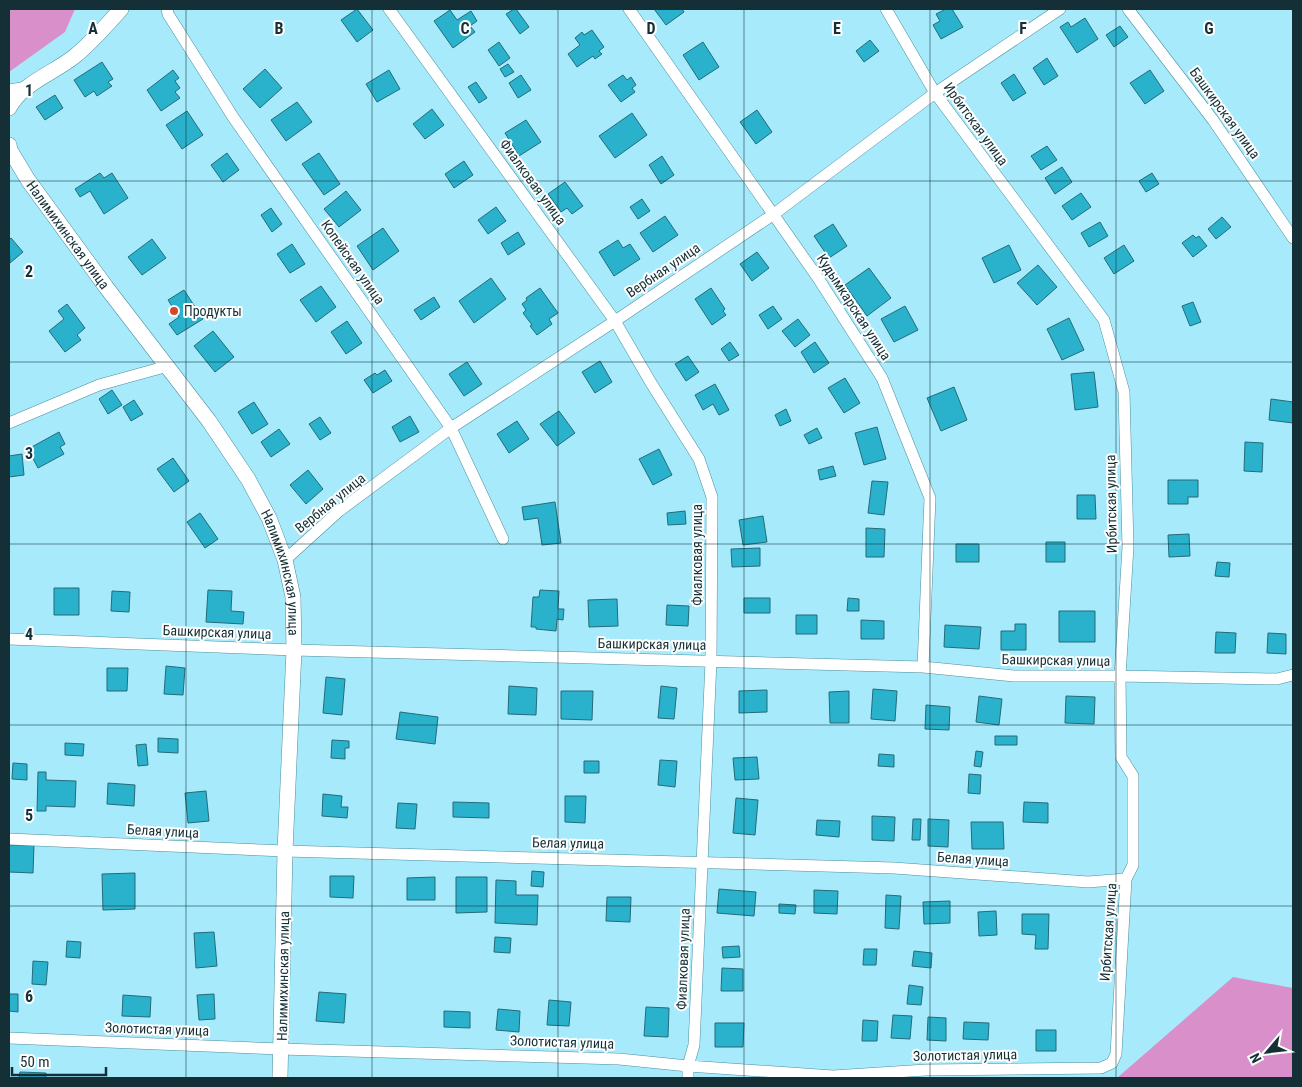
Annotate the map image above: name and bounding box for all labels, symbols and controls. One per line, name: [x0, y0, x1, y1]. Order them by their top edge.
text: A: [88, 19, 98, 38]
text: B: [275, 19, 284, 38]
text: C: [460, 19, 470, 38]
text: D: [646, 19, 656, 38]
text: E: [833, 19, 841, 38]
text: F: [1019, 19, 1027, 38]
text: G: [1204, 19, 1214, 38]
street label: Башкирская улица: [1187, 64, 1263, 162]
street label: Ирбитская улица: [941, 79, 1011, 169]
text: 1: [25, 81, 33, 100]
street label: Фиалковая улица: [497, 136, 569, 228]
street label: Налимихинская улица: [23, 178, 113, 292]
street label: Копейская улица: [318, 217, 388, 307]
street label: Вербная улица: [623, 239, 703, 301]
street label: Кудымкарская улица: [814, 251, 894, 363]
text: 2: [25, 262, 33, 281]
place label: Продукты: [184, 303, 242, 319]
marker: Продукты: [168, 305, 180, 317]
text: 3: [25, 444, 33, 463]
street label: Ирбитская улица: [1102, 455, 1120, 553]
street label: Вербная улица: [292, 470, 368, 536]
street label: Фиалковая улица: [689, 504, 705, 606]
street label: Налимихинская улица: [258, 506, 302, 636]
street label: Башкирская улица: [162, 622, 272, 642]
text: 4: [25, 625, 33, 644]
street label: Башкирская улица: [597, 635, 707, 653]
street label: Башкирская улица: [1001, 651, 1111, 669]
text: 5: [25, 806, 33, 825]
street label: Белая улица: [127, 821, 199, 841]
street label: Белая улица: [532, 834, 604, 852]
street label: Белая улица: [937, 849, 1009, 869]
street label: Ирбитская улица: [1097, 882, 1119, 982]
street label: Фиалковая улица: [673, 908, 693, 1010]
street label: Налимихинская улица: [274, 911, 292, 1041]
text: 6: [25, 987, 33, 1006]
street label: Золотистая улица: [105, 1019, 209, 1039]
north arrow: [1242, 1027, 1292, 1077]
street label: Золотистая улица: [510, 1032, 614, 1052]
scale bar: [12, 1044, 106, 1076]
street label: Золотистая улица: [913, 1046, 1017, 1064]
text: N: [1246, 1051, 1265, 1066]
text: 50 m: [20, 1053, 50, 1071]

